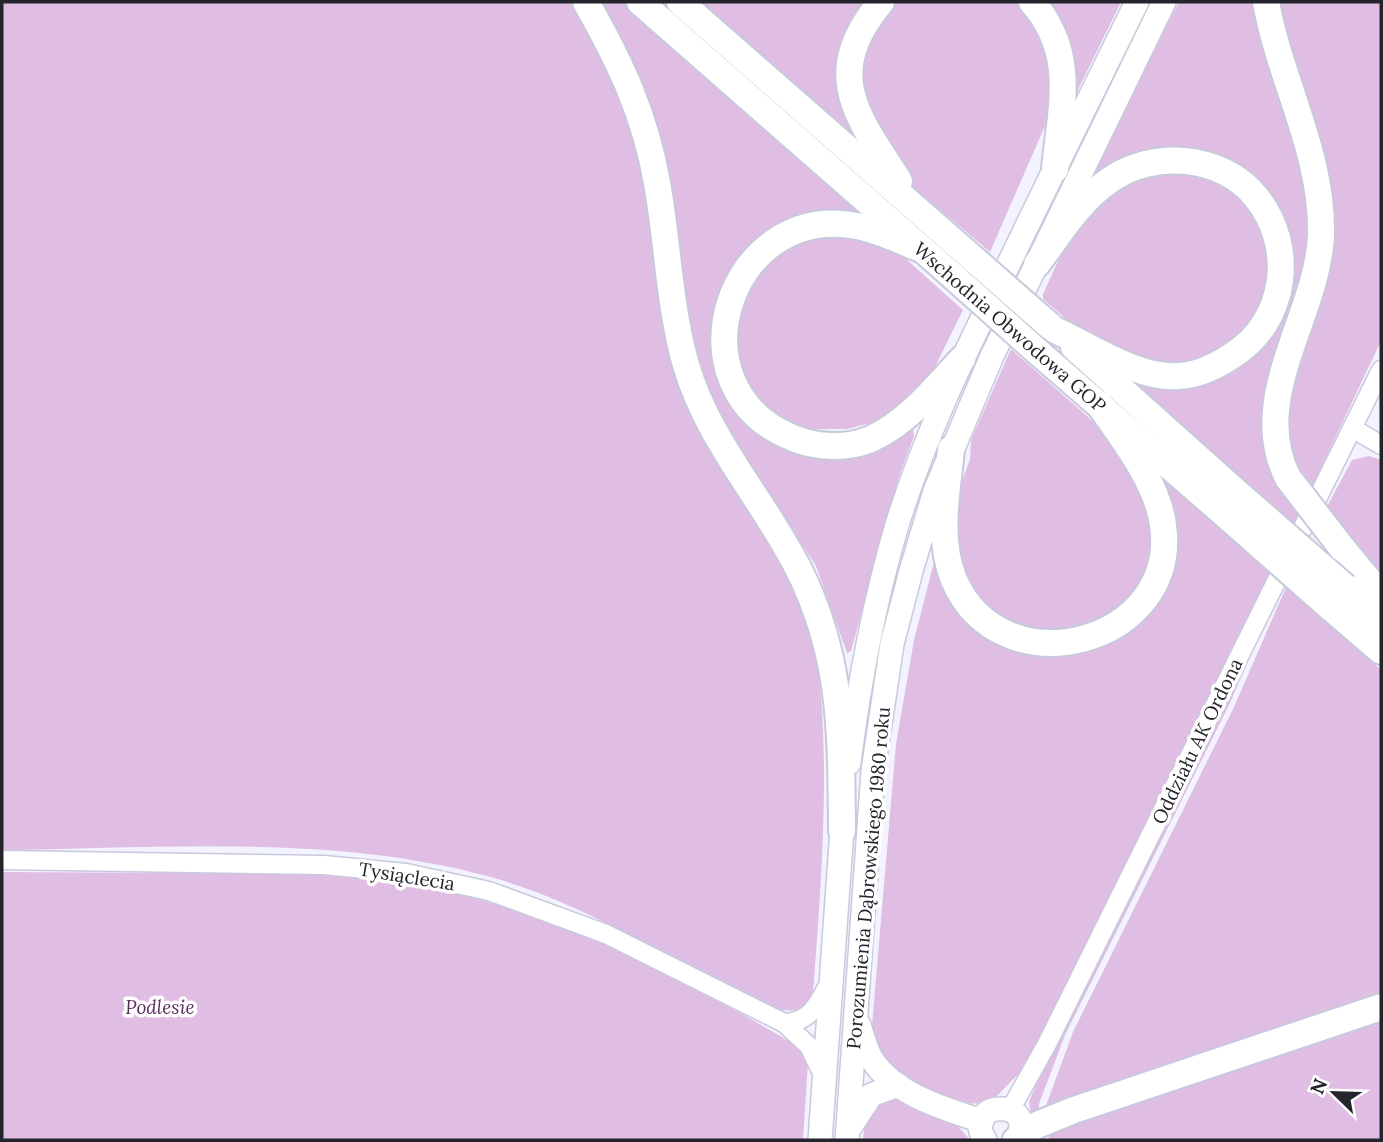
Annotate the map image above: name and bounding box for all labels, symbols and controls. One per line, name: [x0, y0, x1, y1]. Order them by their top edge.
street label: Wschodnia Obwodowa GOP: [909, 237, 1112, 418]
street label: Oddziału AK Ordona: [1146, 654, 1248, 828]
street label: Porozumienia Dąbrowskiego 1980 roku: [841, 706, 895, 1050]
street label: Tysiąclecia: [357, 857, 457, 895]
park label: Podlesie: [125, 995, 195, 1019]
north arrow: [1299, 1058, 1369, 1128]
text: N: [1304, 1075, 1332, 1098]

